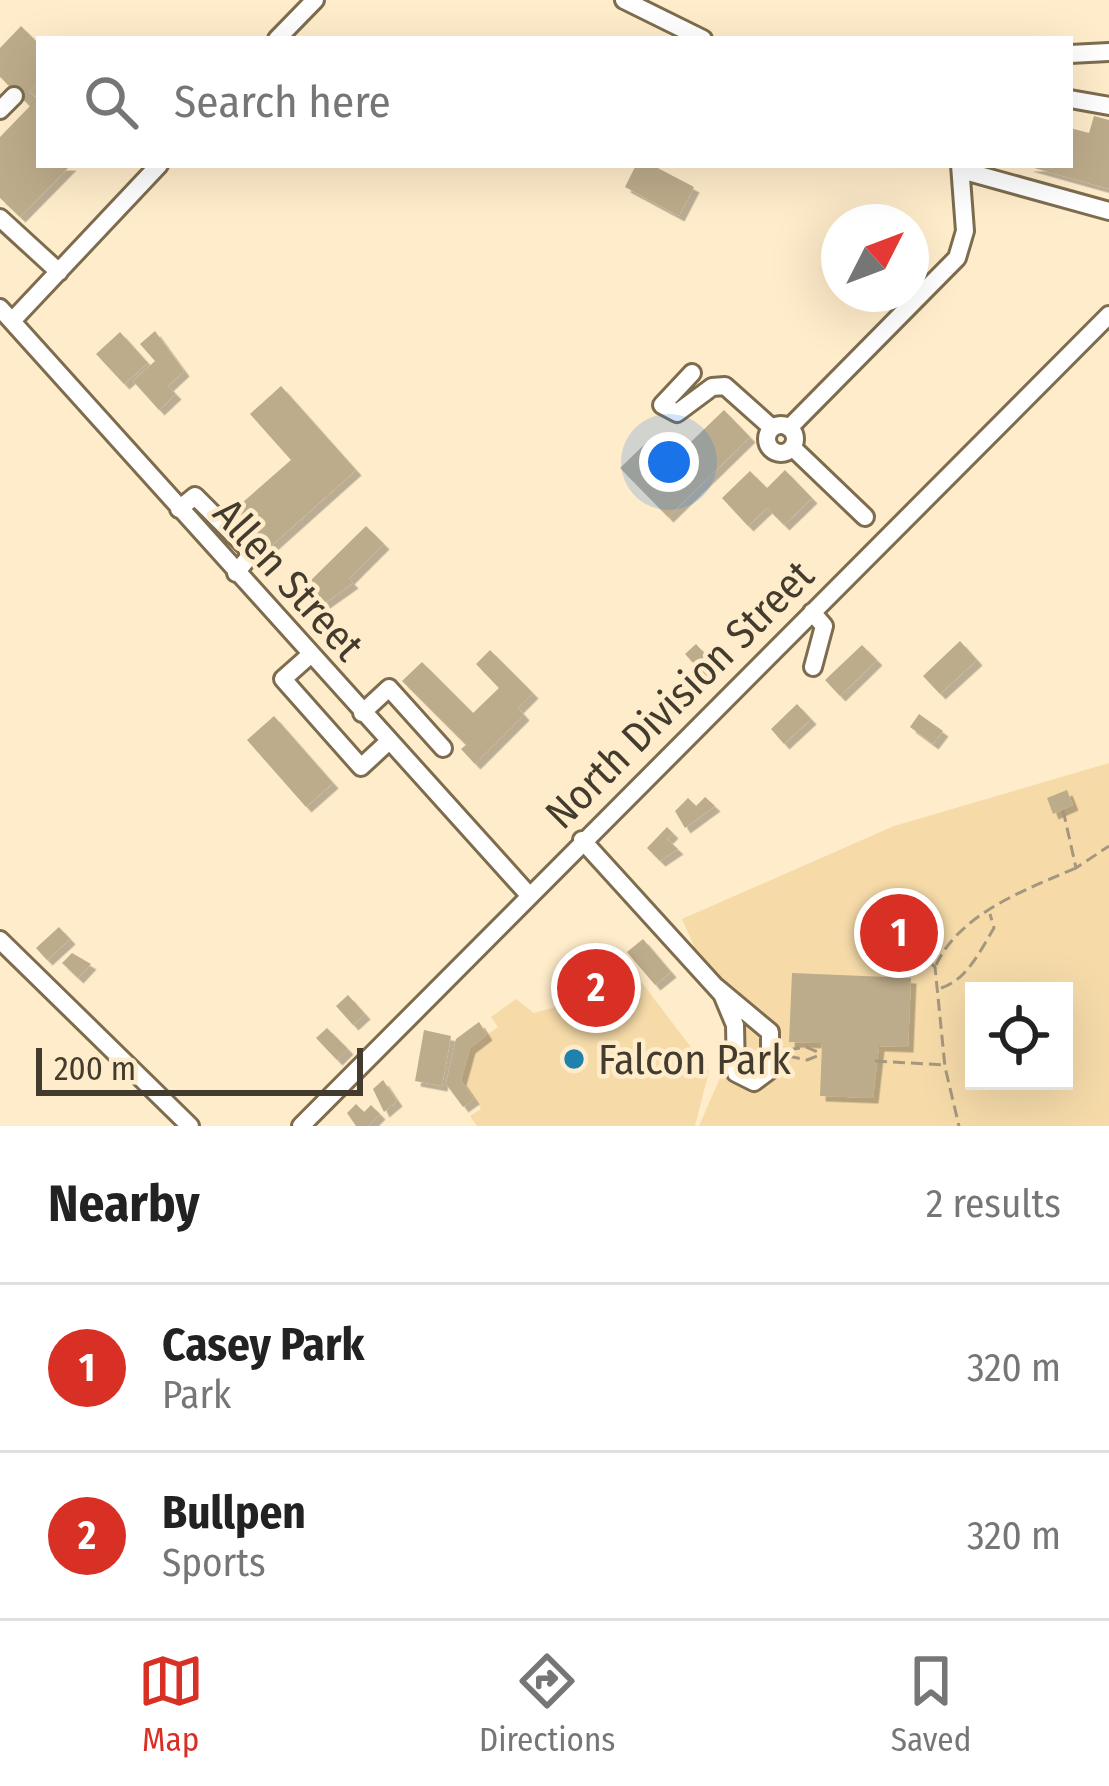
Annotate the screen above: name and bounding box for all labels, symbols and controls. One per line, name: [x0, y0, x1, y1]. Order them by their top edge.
search box: [36, 36, 1073, 168]
icon: search: [78, 69, 144, 135]
text: Search here: [174, 75, 391, 129]
north arrow: [821, 204, 929, 312]
your location: [639, 432, 699, 492]
street label: Allen Street: [203, 489, 374, 671]
street label: North Division Street: [535, 550, 824, 839]
pin: 1: [860, 888, 938, 978]
pin: 2: [557, 943, 635, 1033]
map controls: [965, 982, 1073, 1090]
button: locate: [965, 982, 1073, 1090]
place label: Falcon Park: [598, 1035, 791, 1085]
scale bar: [36, 1042, 363, 1095]
marker: Falcon Park: [561, 1046, 587, 1072]
text: 200 m: [54, 1049, 136, 1089]
text: Nearby: [48, 1173, 200, 1235]
text: 2 results: [926, 1181, 1061, 1227]
text: Casey Park: [162, 1318, 364, 1372]
text: 1: [79, 1345, 95, 1391]
text: 320 m: [967, 1345, 1061, 1391]
text: Park: [162, 1372, 231, 1418]
text: Bullpen: [162, 1486, 306, 1540]
text: 2: [78, 1513, 96, 1559]
text: 320 m: [967, 1513, 1061, 1559]
text: Sports: [162, 1540, 266, 1586]
tab: Map: [138, 1648, 204, 1760]
tab: Directions: [479, 1648, 615, 1760]
tab: Saved: [891, 1648, 971, 1760]

